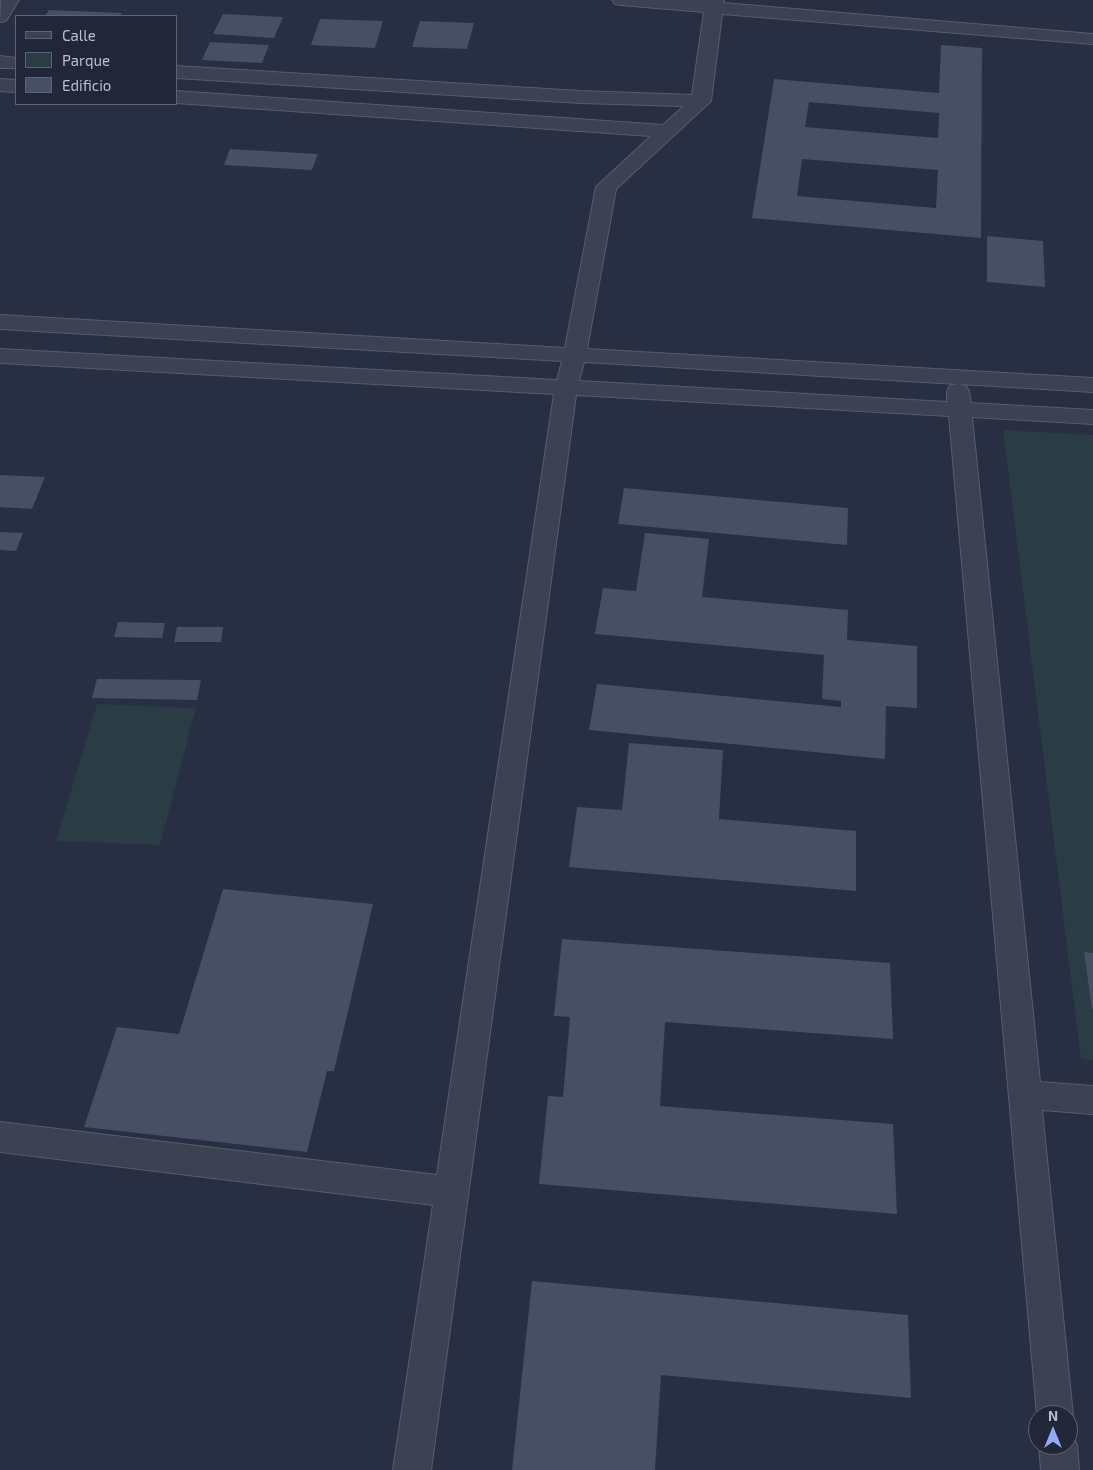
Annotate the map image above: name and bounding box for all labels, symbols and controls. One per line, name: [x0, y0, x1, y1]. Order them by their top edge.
legend: [15, 15, 178, 105]
text: Calle: [62, 26, 96, 44]
text: Parque: [62, 51, 110, 69]
text: Edificio: [62, 76, 111, 94]
north arrow: [1028, 1405, 1078, 1455]
text: N: [1048, 1407, 1058, 1424]

